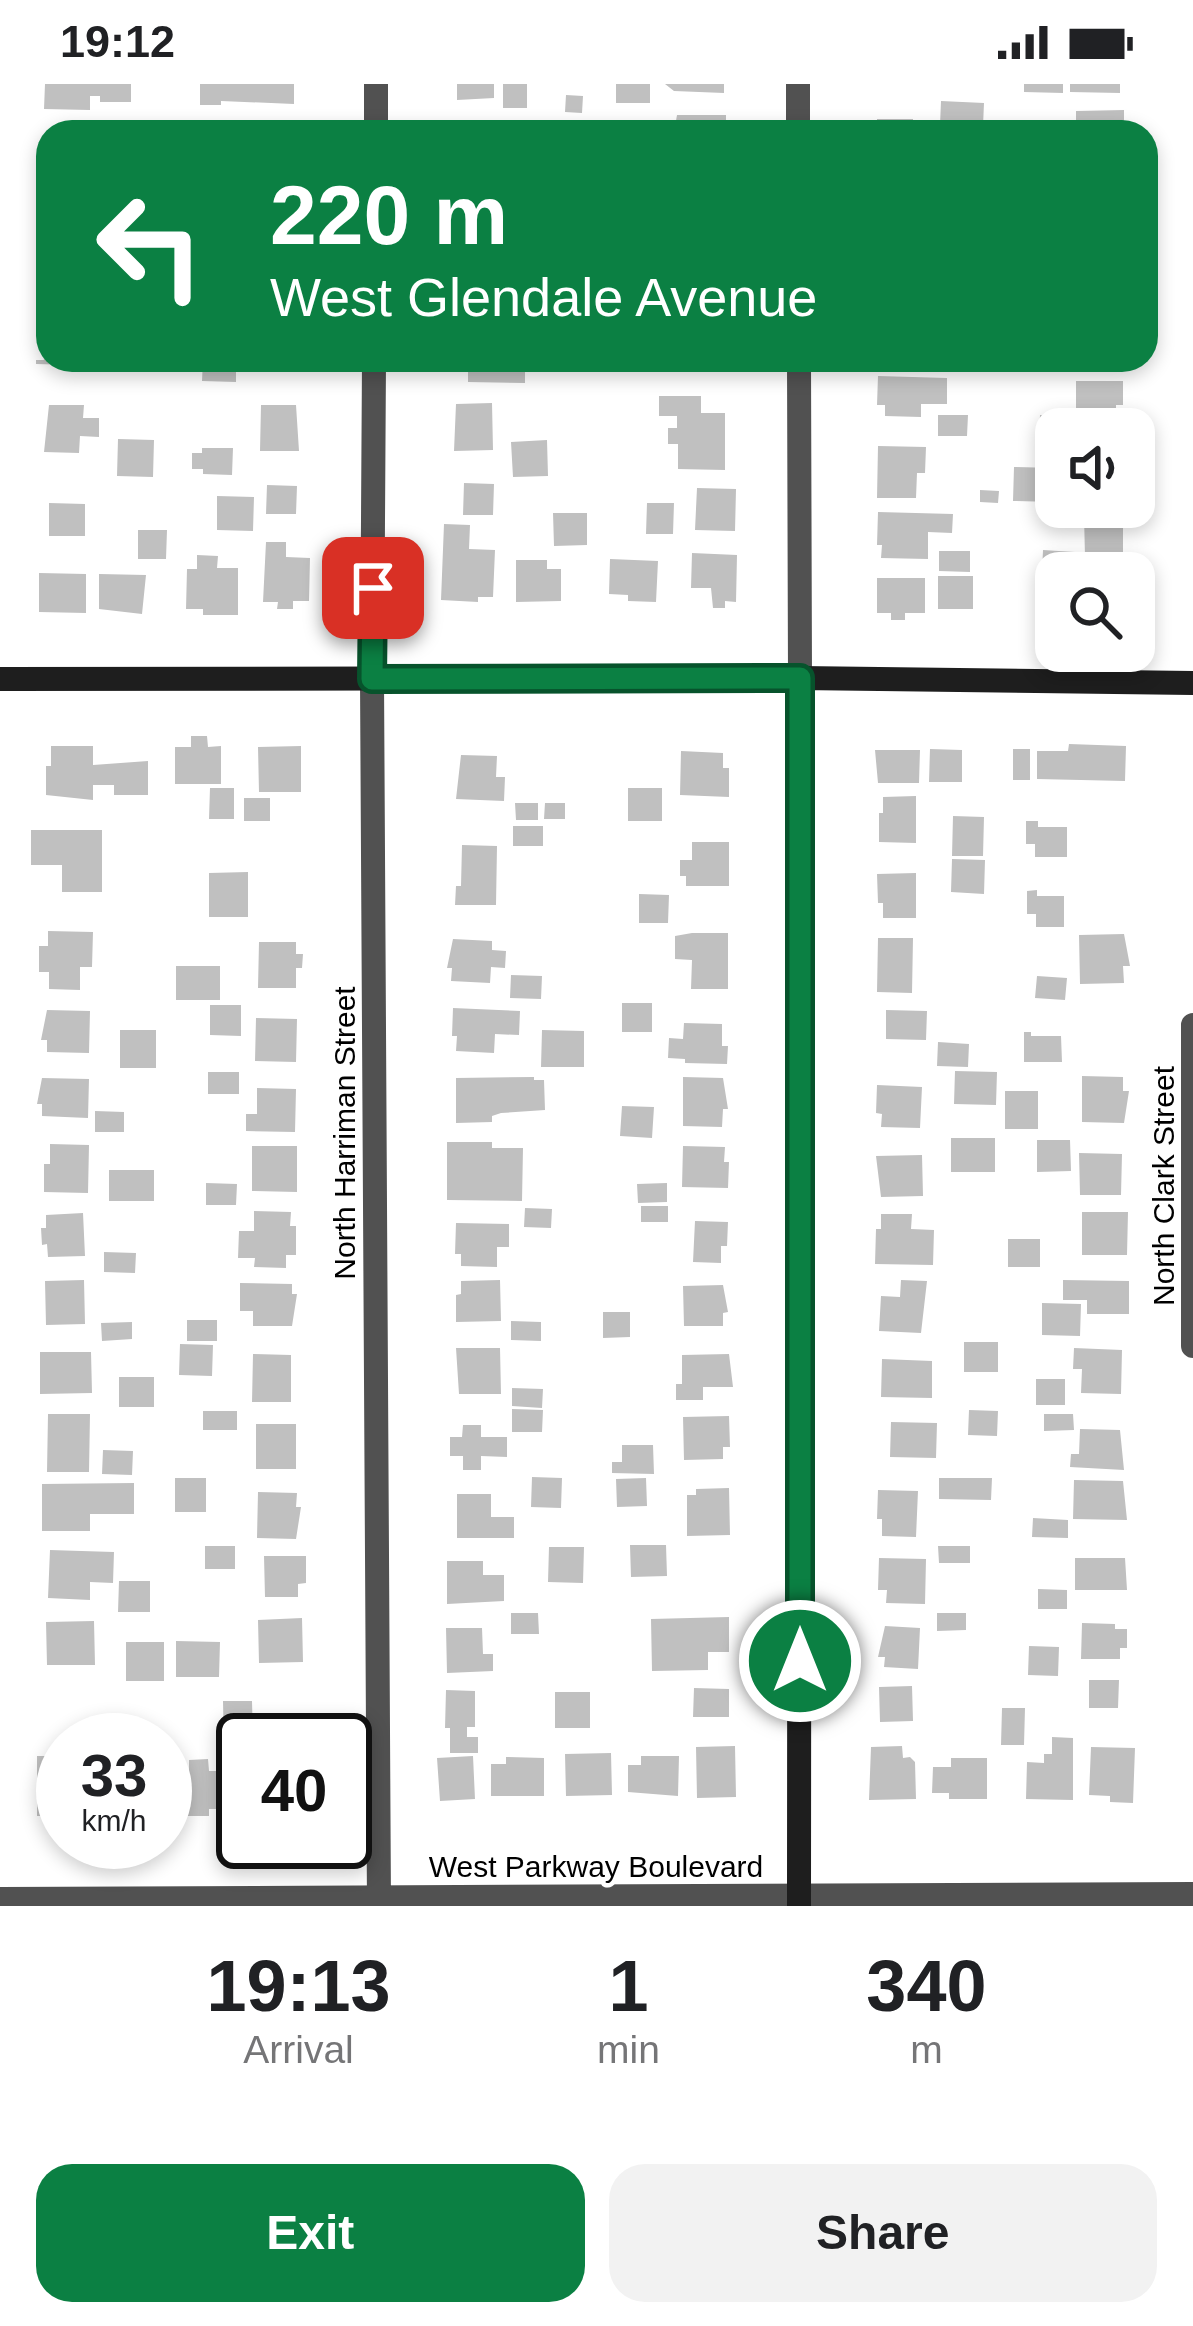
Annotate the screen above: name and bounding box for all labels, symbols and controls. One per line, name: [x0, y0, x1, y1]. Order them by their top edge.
text: 19:12: [60, 16, 175, 67]
icon: left: [72, 168, 228, 324]
text: 220 m: [270, 168, 508, 262]
text: West Glendale Avenue: [270, 267, 817, 327]
map controls: [1035, 408, 1155, 672]
button: sound: [1035, 408, 1155, 528]
pin: [322, 537, 424, 639]
button: search: [1035, 552, 1155, 672]
icon: arrive: [340, 555, 406, 621]
street label: North Harriman Street: [328, 986, 361, 1280]
street label: North Clark Street: [1147, 1065, 1180, 1306]
position arrow: [737, 1598, 863, 1724]
speed limit sign: 40: [216, 1713, 372, 1869]
text: 33: [81, 1742, 147, 1809]
text: km/h: [81, 1804, 147, 1837]
street label: West Parkway Boulevard: [429, 1850, 763, 1883]
text: 19:13: [206, 1946, 391, 2026]
text: 1: [608, 1946, 649, 2026]
text: 340: [866, 1946, 987, 2026]
text: Arrival: [243, 2028, 354, 2071]
text: min: [597, 2028, 660, 2071]
text: m: [910, 2028, 943, 2071]
button: Exit: [36, 2164, 585, 2302]
button: Share: [609, 2164, 1157, 2302]

